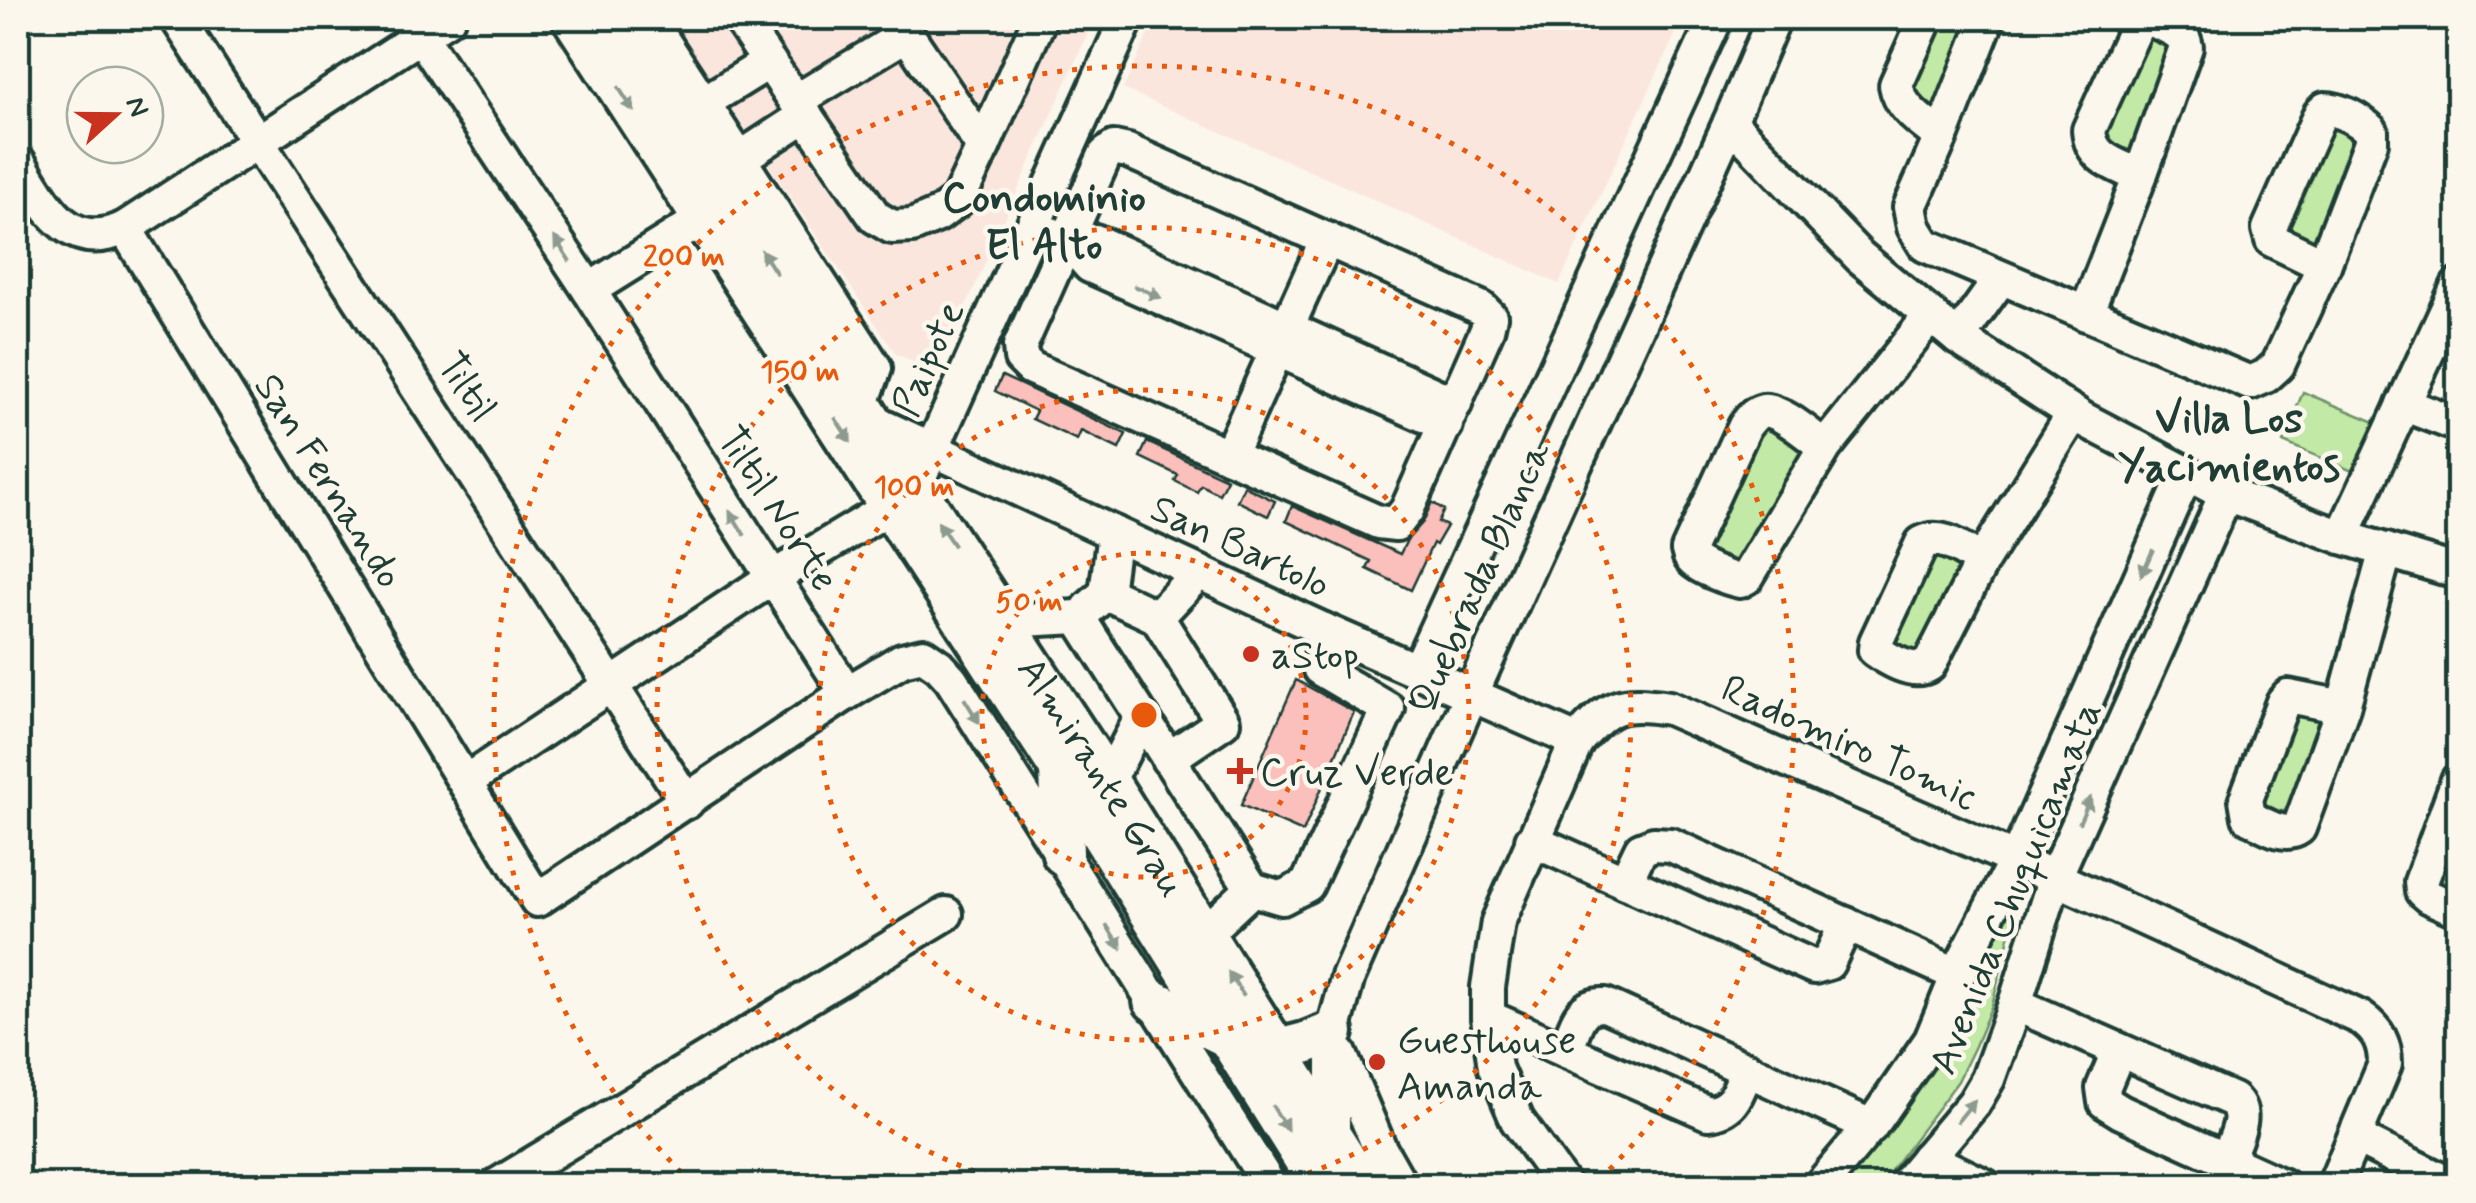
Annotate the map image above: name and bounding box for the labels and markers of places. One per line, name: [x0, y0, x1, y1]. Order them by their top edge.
place label: aStop: [1271, 631, 1359, 683]
marker: aStop: [1240, 643, 1262, 665]
centre of rings: [1126, 697, 1162, 733]
place label: Cruz Verde: [1260, 748, 1454, 800]
marker: Cruz Verde: [1229, 760, 1251, 782]
place label: Guesthouse Amanda: [1397, 1016, 1577, 1114]
marker: Guesthouse Amanda: [1366, 1051, 1388, 1073]

